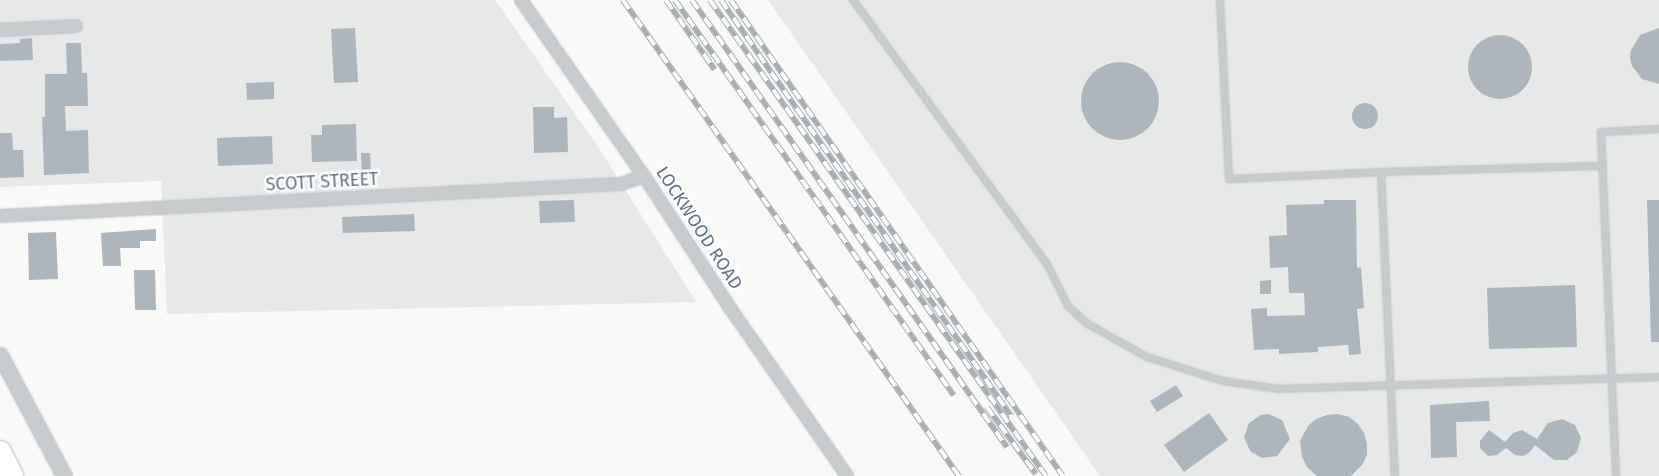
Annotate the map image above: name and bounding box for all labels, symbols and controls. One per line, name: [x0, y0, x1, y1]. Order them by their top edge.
street label: LOCKWOOD ROAD: [651, 162, 747, 294]
street label: SCOTT STREET: [265, 168, 379, 196]

